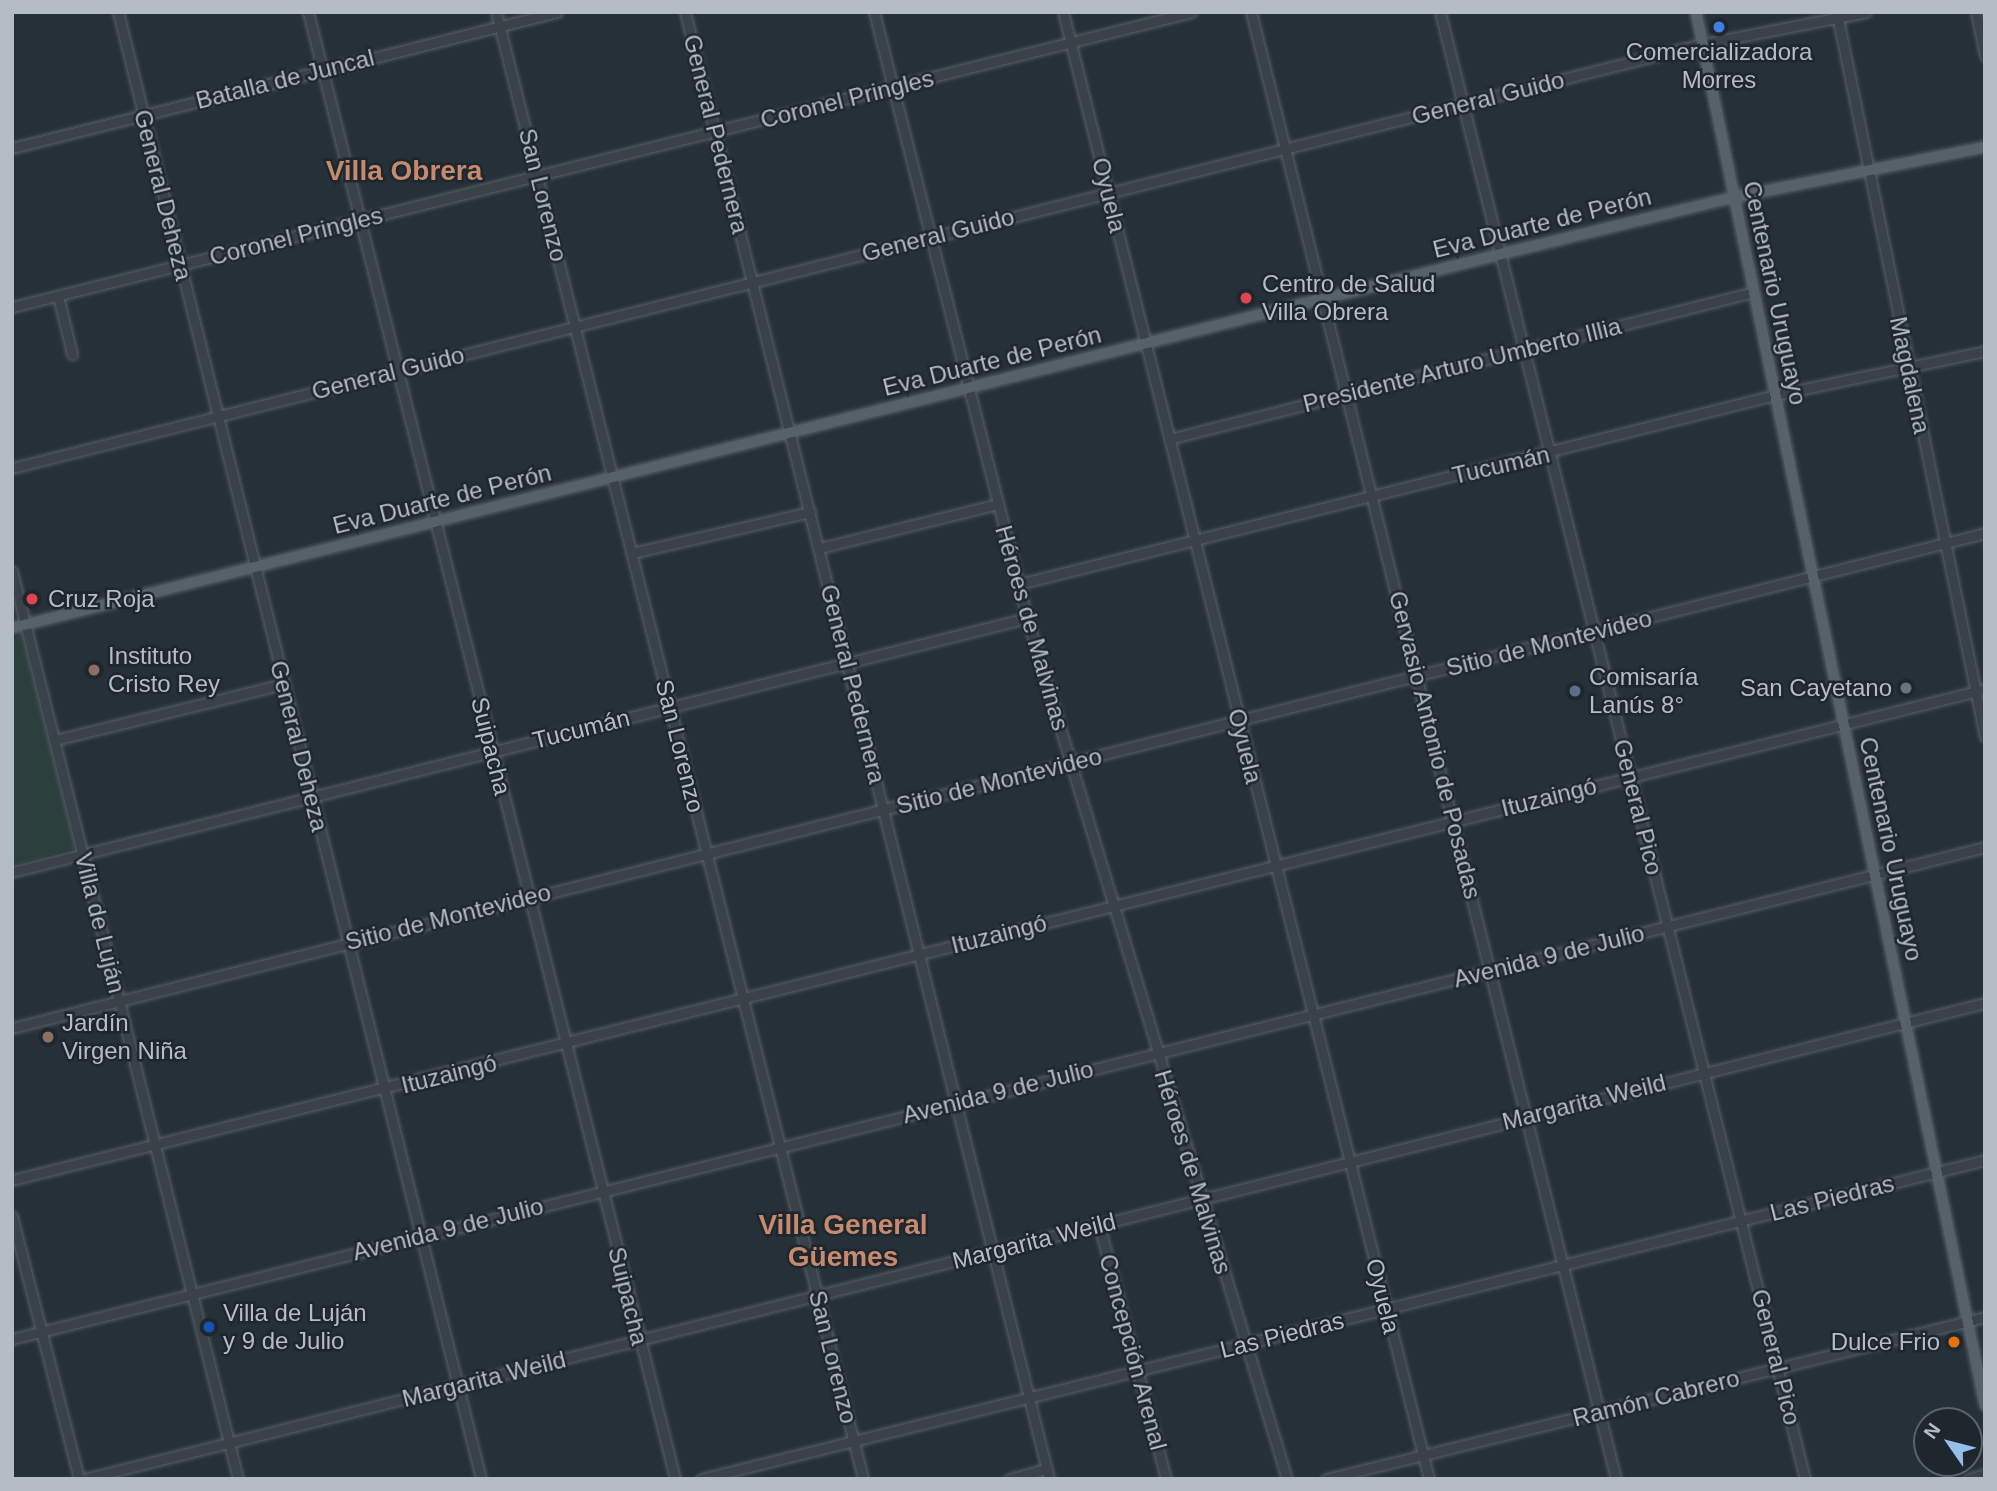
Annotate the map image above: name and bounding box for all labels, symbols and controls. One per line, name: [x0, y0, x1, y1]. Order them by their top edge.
marker: Comercializadora Morres: [1711, 19, 1727, 35]
street label: General Pedernera: [677, 31, 755, 237]
place label: Comercializadora Morres: [1626, 38, 1812, 94]
street label: Batalla de Juncal: [193, 43, 377, 115]
street label: Coronel Pringles: [757, 64, 937, 134]
street label: General Guido: [1409, 65, 1567, 131]
street label: General Deheza: [128, 107, 198, 283]
street label: San Lorenzo: [513, 125, 573, 265]
district label: Villa Obrera: [326, 154, 482, 188]
street label: Oyuela: [1086, 155, 1132, 235]
street label: Centenario Uruguayo: [1737, 178, 1813, 408]
street label: Eva Duarte de Perón: [1430, 182, 1654, 264]
street label: Coronel Pringles: [206, 201, 386, 271]
street label: General Guido: [859, 202, 1017, 268]
place label: Centro de Salud Villa Obrera: [1262, 270, 1435, 326]
marker: Centro de Salud Villa Obrera: [1236, 288, 1256, 308]
street label: Presidente Arturo Umberto Illia: [1299, 311, 1625, 419]
street label: Magdalena: [1884, 314, 1936, 436]
street label: Eva Duarte de Perón: [880, 320, 1104, 402]
street label: General Guido: [309, 340, 467, 406]
street label: Tucumán: [1449, 440, 1553, 490]
street label: Eva Duarte de Perón: [330, 458, 554, 540]
street label: Héroes de Malvinas: [989, 522, 1075, 734]
street label: General Pedernera: [814, 581, 892, 787]
place label: Cruz Roja: [48, 585, 155, 613]
street label: Gervasio Antonio de Posadas: [1383, 587, 1487, 903]
marker: Cruz Roja: [22, 589, 42, 609]
street label: Sitio de Montevideo: [1443, 604, 1655, 682]
place label: Instituto Cristo Rey: [108, 642, 220, 698]
street label: General Deheza: [264, 658, 334, 834]
marker: Instituto Cristo Rey: [86, 662, 102, 678]
place label: Comisaría Lanús 8°: [1589, 663, 1698, 719]
place label: San Cayetano: [1740, 674, 1892, 702]
street label: San Lorenzo: [650, 676, 710, 816]
marker: San Cayetano: [1898, 680, 1914, 696]
marker: Comisaría Lanús 8°: [1567, 683, 1583, 699]
street label: Suipacha: [465, 694, 517, 798]
street label: Tucumán: [529, 703, 633, 755]
street label: Oyuela: [1222, 706, 1268, 786]
street label: Centenario Uruguayo: [1853, 734, 1929, 964]
street label: General Pico: [1607, 736, 1669, 878]
street label: Sitio de Montevideo: [893, 742, 1105, 820]
street label: Ituzaingó: [1498, 771, 1600, 823]
street label: Villa de Luján: [69, 850, 131, 996]
street label: Sitio de Montevideo: [342, 878, 554, 956]
street label: Ituzaingó: [948, 908, 1050, 960]
street label: Avenida 9 de Julio: [1451, 918, 1647, 994]
place label: Jardín Virgen Niña: [62, 1009, 187, 1065]
marker: Jardín Virgen Niña: [40, 1029, 56, 1045]
street label: Ituzaingó: [398, 1048, 500, 1100]
street label: Avenida 9 de Julio: [900, 1054, 1096, 1130]
street label: Héroes de Malvinas: [1148, 1066, 1238, 1278]
street label: Margarita Weild: [1499, 1068, 1669, 1136]
street label: Las Piedras: [1767, 1169, 1897, 1227]
street label: Avenida 9 de Julio: [350, 1191, 546, 1267]
street label: Margarita Weild: [949, 1207, 1119, 1275]
district label: Villa General Güemes: [758, 1208, 928, 1274]
street label: Suipacha: [602, 1244, 654, 1348]
street label: Concepción Arenal: [1093, 1250, 1173, 1454]
street label: Oyuela: [1360, 1256, 1406, 1336]
street label: General Pico: [1745, 1286, 1807, 1428]
street label: San Lorenzo: [803, 1287, 863, 1427]
place label: Villa de Luján y 9 de Julio: [223, 1299, 367, 1355]
street label: Las Piedras: [1217, 1306, 1347, 1364]
marker: Villa de Luján y 9 de Julio: [201, 1319, 217, 1335]
place label: Dulce Frio: [1831, 1328, 1940, 1356]
marker: Dulce Frio: [1946, 1334, 1962, 1350]
street label: Margarita Weild: [399, 1345, 569, 1413]
street label: Ramón Cabrero: [1570, 1363, 1742, 1433]
north arrow: [1913, 1407, 1983, 1477]
text: N: [1919, 1419, 1945, 1442]

